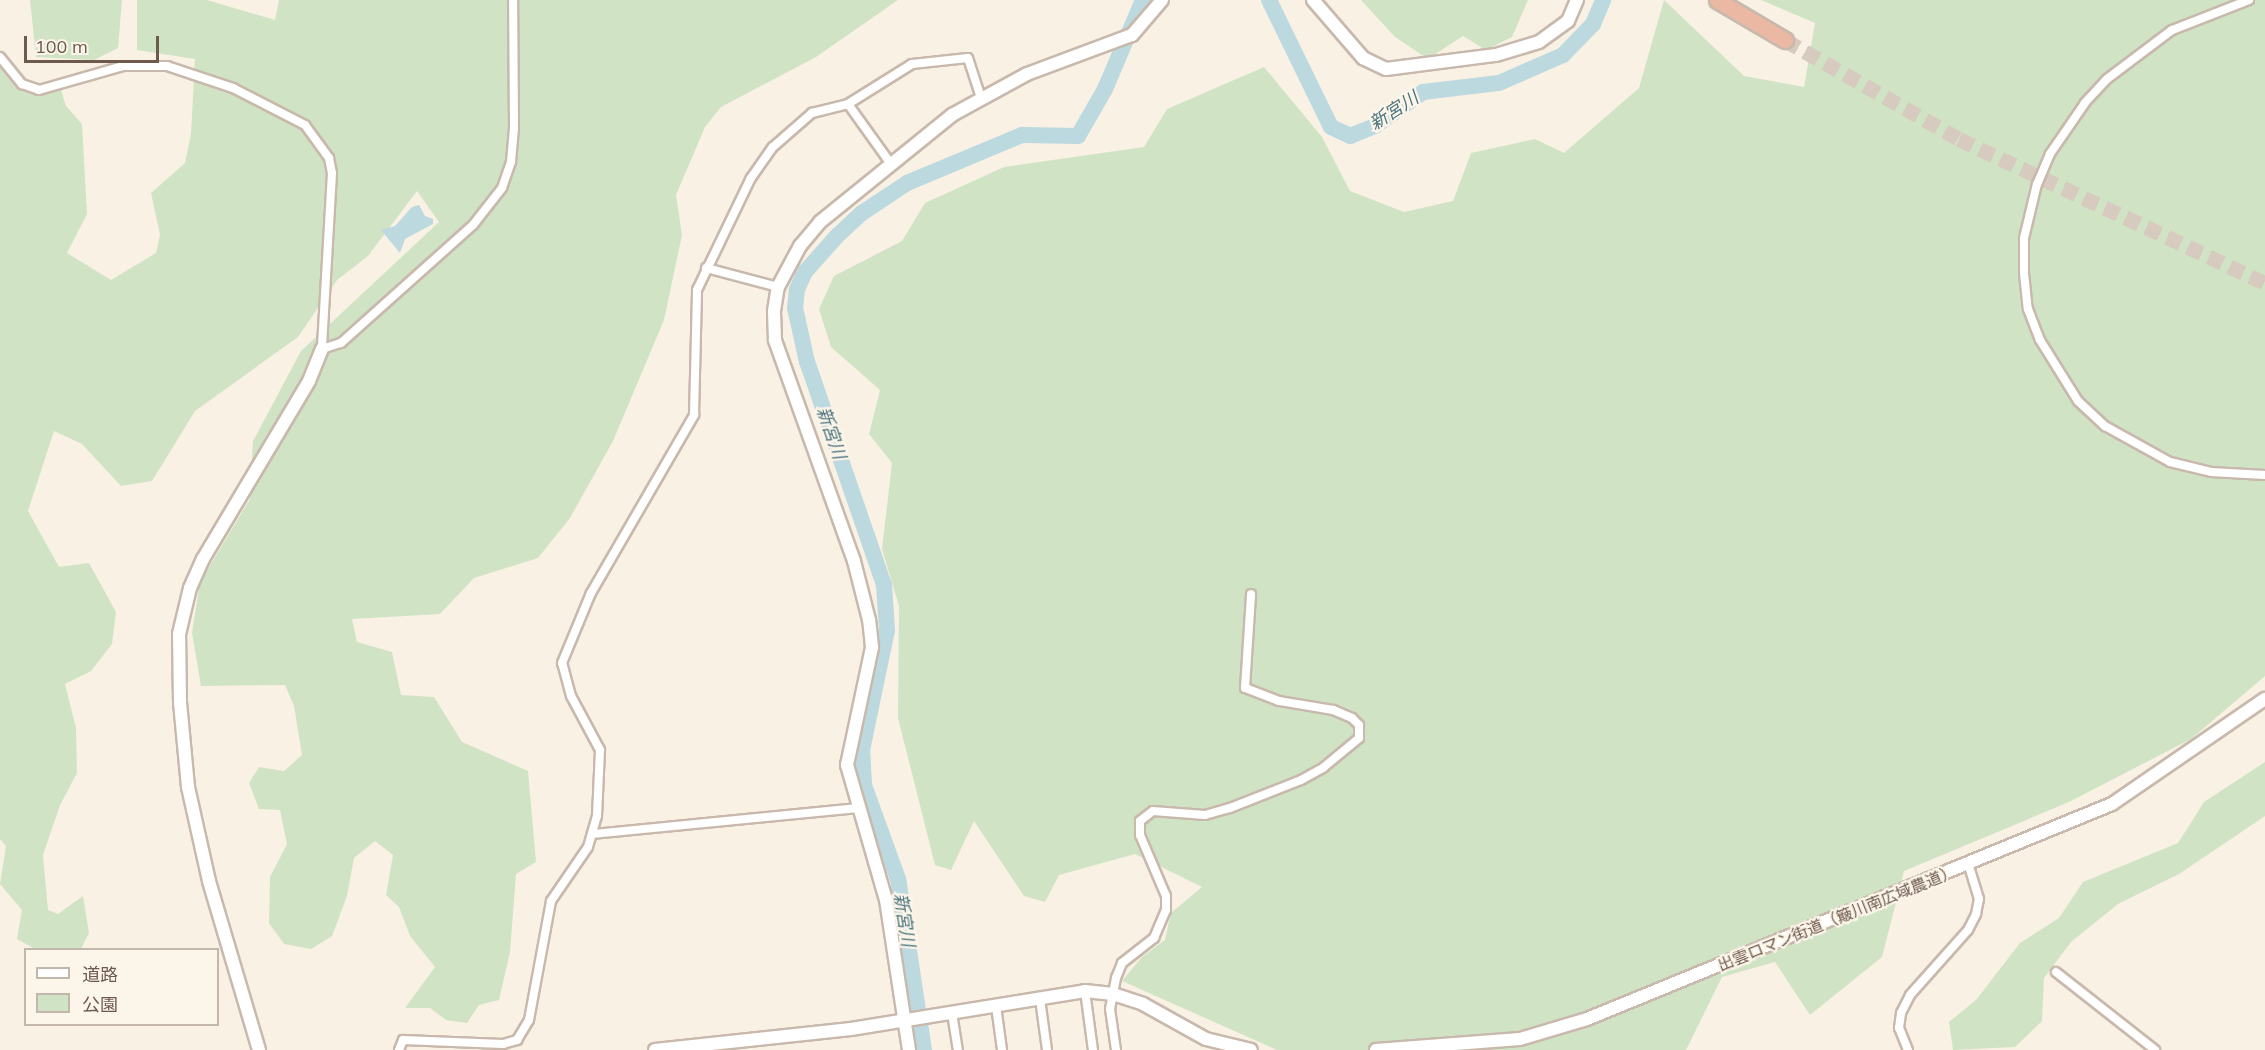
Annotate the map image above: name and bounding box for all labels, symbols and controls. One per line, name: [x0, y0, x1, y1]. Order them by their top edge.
scale bar: [27, 24, 162, 62]
text: 100 m: [35, 35, 88, 58]
water label: 新宮川: [1365, 87, 1423, 135]
water label: 新宮川: [812, 404, 850, 462]
street label: 出雲ロマン街道（簸川南広域農道）: [1715, 861, 1959, 975]
water label: 新宮川: [889, 892, 919, 948]
legend: [24, 948, 219, 1026]
text: 道路: [82, 963, 118, 986]
text: 公園: [82, 993, 118, 1016]

